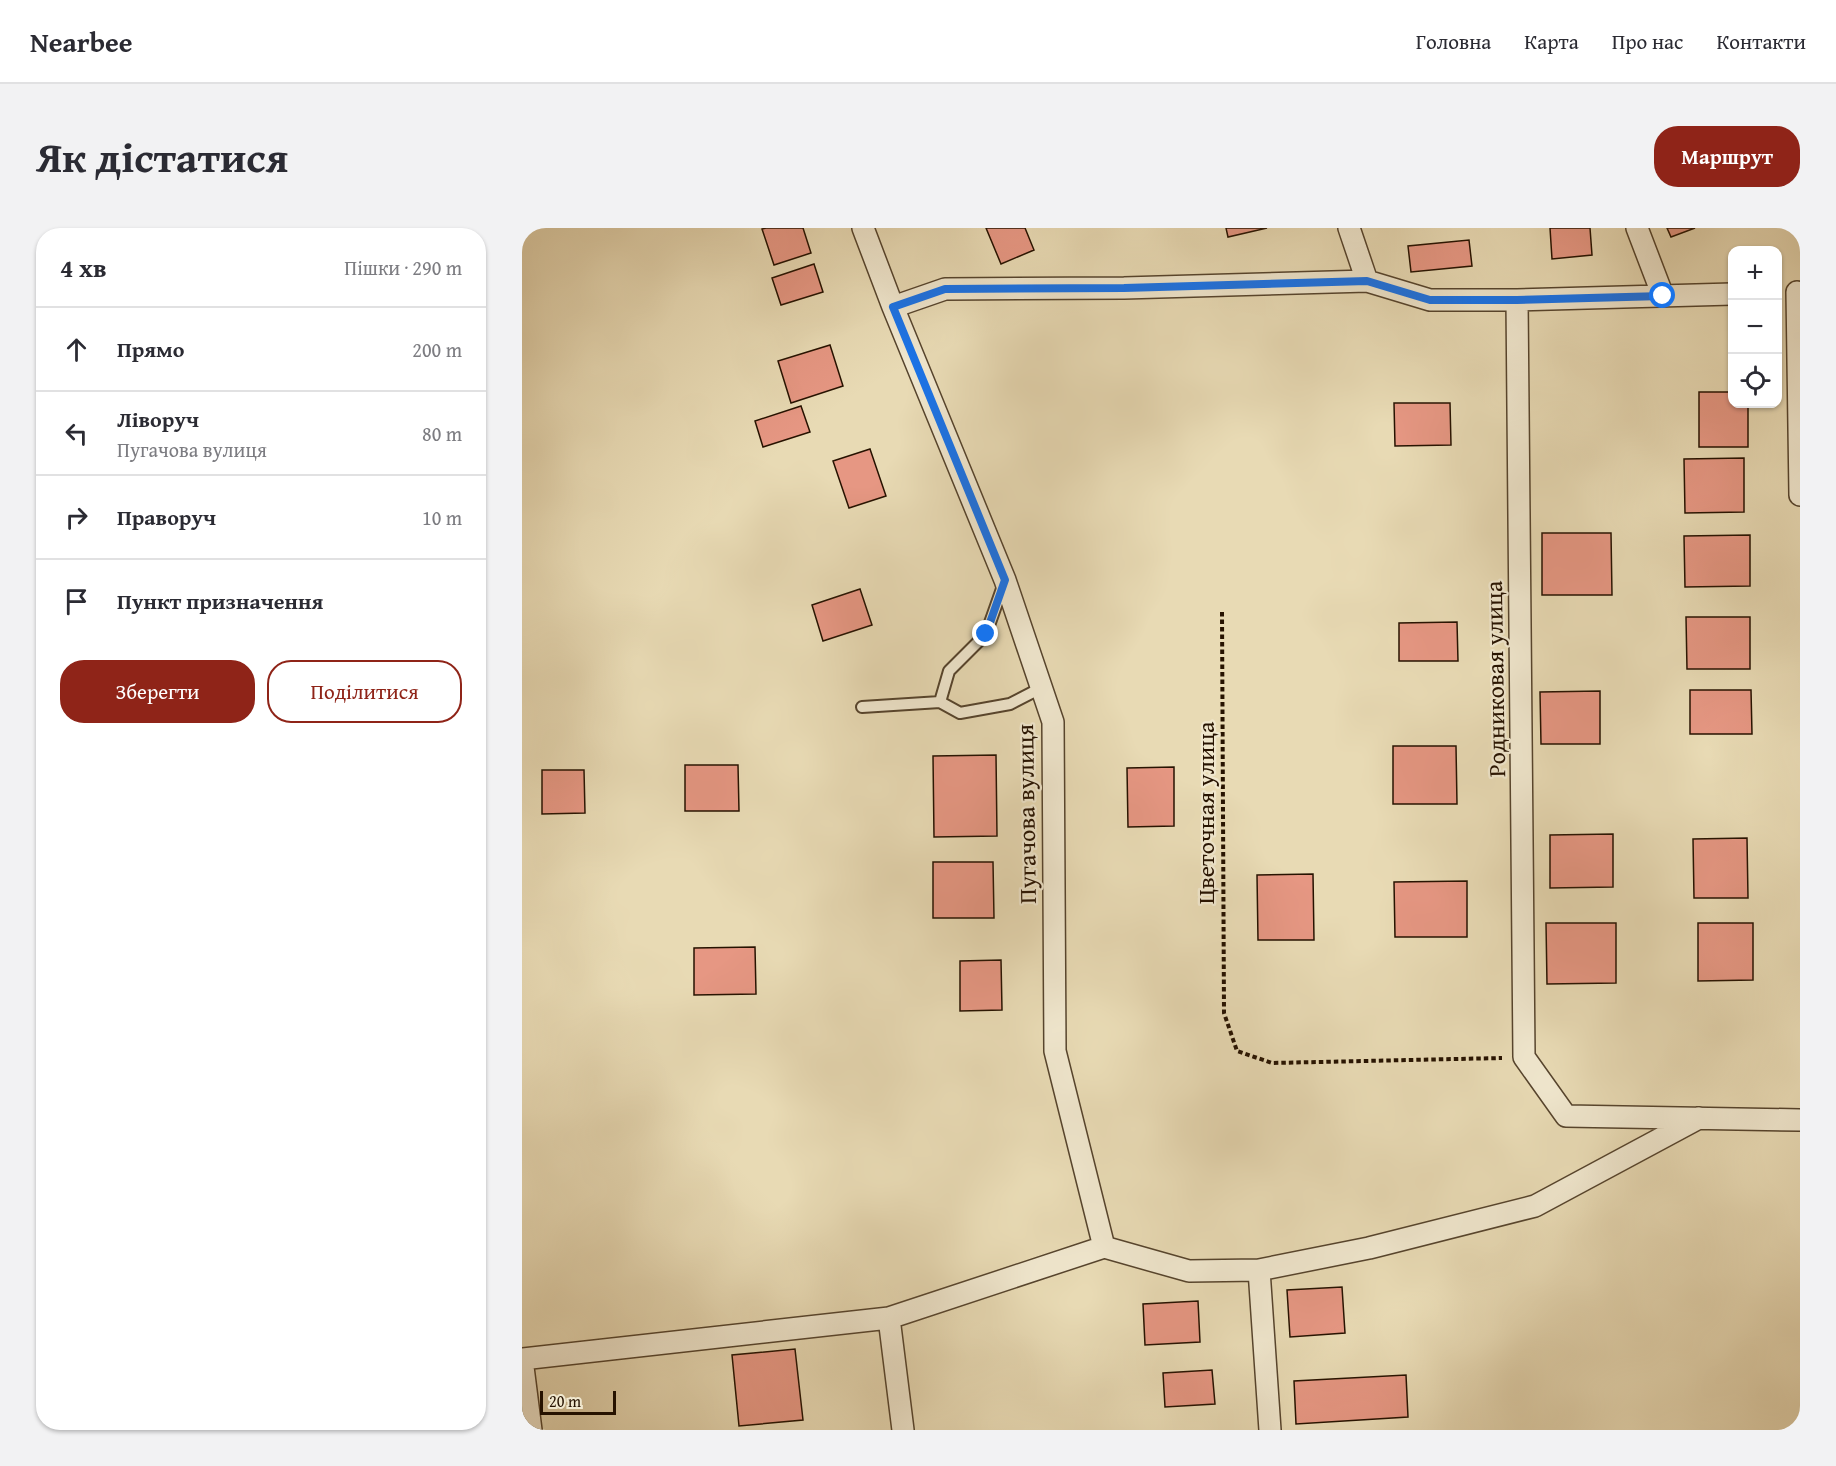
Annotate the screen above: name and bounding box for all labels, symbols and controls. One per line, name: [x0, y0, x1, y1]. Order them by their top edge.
text: Nearbee: [30, 21, 133, 62]
text: Головна: [1416, 26, 1491, 57]
text: Карта: [1524, 26, 1579, 57]
text: Про нас: [1612, 26, 1683, 57]
text: Контакти: [1716, 26, 1806, 57]
text: Як дістатися: [36, 126, 288, 187]
button: Маршрут: [1654, 126, 1800, 187]
map controls: [1728, 246, 1782, 408]
button: +: [1728, 246, 1782, 300]
text: 4 хв: [60, 248, 107, 287]
text: Пішки · 290 m: [344, 253, 462, 282]
route start: [1649, 282, 1675, 308]
button: −: [1728, 300, 1782, 354]
icon: ahead: [60, 333, 93, 366]
text: Прямо: [117, 333, 184, 365]
text: 200 m: [412, 335, 462, 364]
button: locate: [1728, 354, 1782, 408]
text: Ліворуч: [117, 403, 199, 435]
icon: left: [60, 417, 93, 450]
text: 80 m: [422, 419, 462, 448]
text: Пугачова вулиця: [117, 435, 267, 464]
icon: right: [60, 501, 93, 534]
text: Праворуч: [117, 501, 216, 533]
text: 10 m: [422, 503, 462, 532]
street label: Родниковая улица: [1476, 580, 1514, 778]
icon: arrive: [60, 585, 93, 618]
text: Пункт призначення: [117, 585, 323, 617]
route end: [972, 620, 998, 646]
button: Зберегти: [60, 660, 255, 723]
button: Поділитися: [267, 660, 462, 723]
street label: Цветочная улица: [1188, 721, 1223, 904]
street label: Пугачова вулиця: [1007, 724, 1045, 904]
scale bar: [540, 1388, 616, 1416]
text: 20 m: [549, 1389, 581, 1413]

